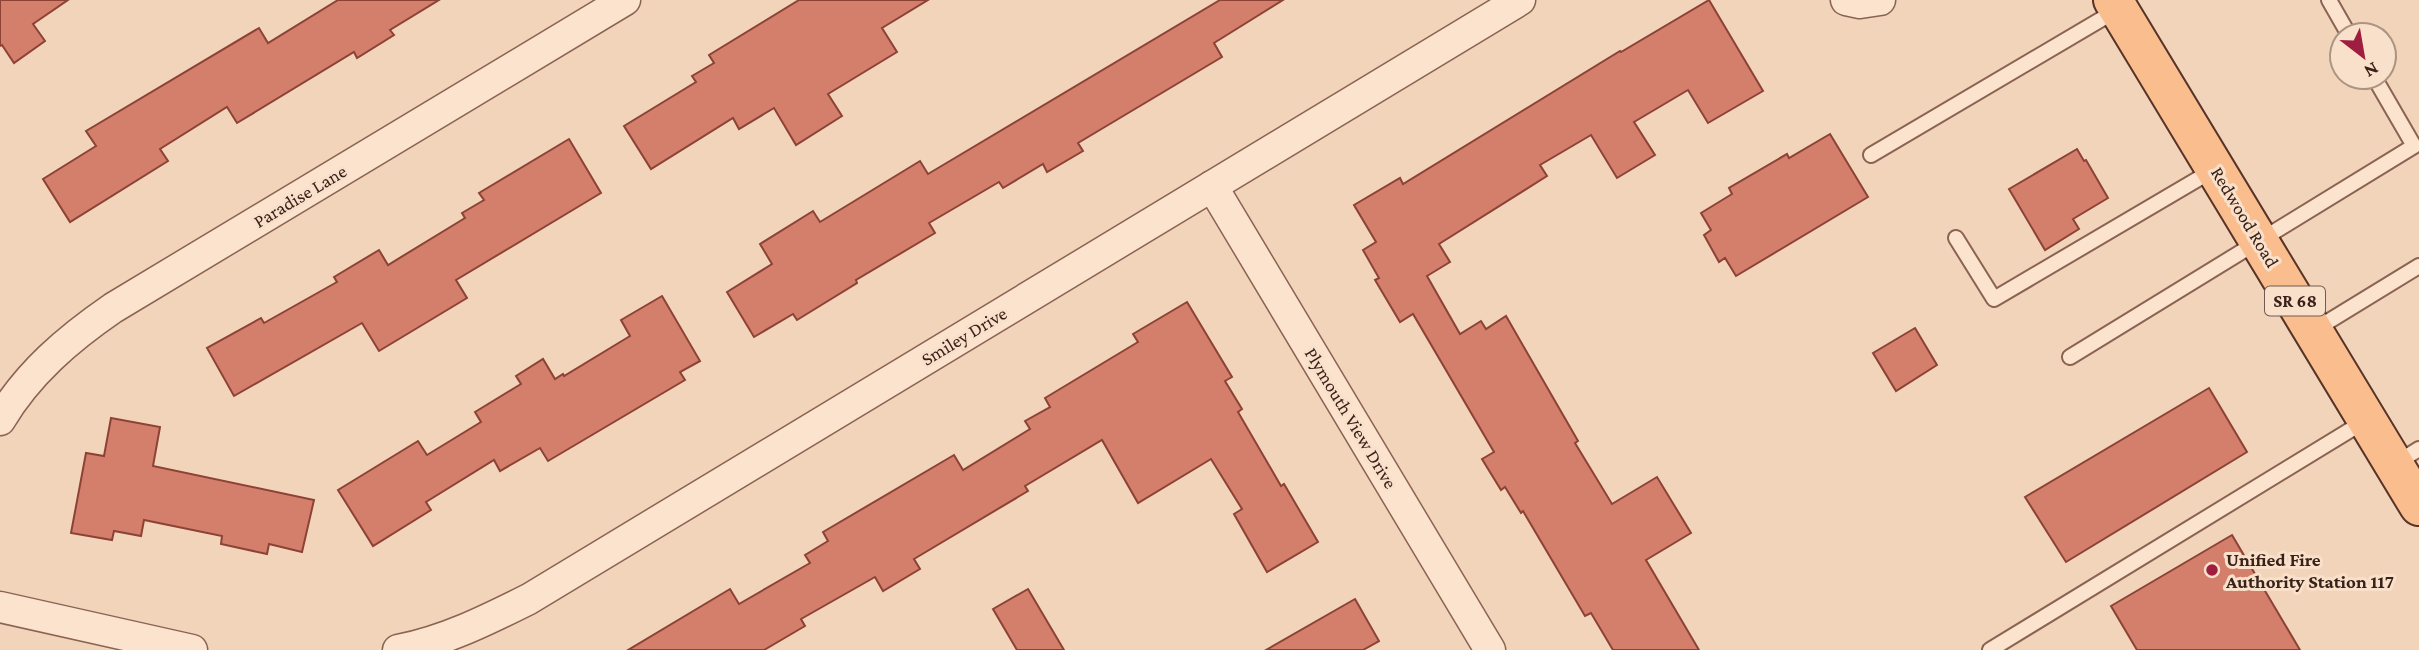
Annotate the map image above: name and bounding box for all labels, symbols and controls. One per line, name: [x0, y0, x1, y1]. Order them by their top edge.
north arrow: [2328, 21, 2398, 91]
text: N: [2360, 58, 2382, 83]
street label: Paradise Lane: [250, 160, 350, 232]
street label: Redwood Road: [2207, 163, 2283, 271]
road number: SR 68: [2265, 286, 2325, 316]
street label: Smiley Drive: [917, 302, 1011, 370]
street label: Plymouth View Drive: [1301, 344, 1401, 492]
place label: Unified Fire Authority Station 117: [2225, 549, 2394, 592]
marker: Unified Fire Authority Station 117: [2204, 562, 2220, 578]

